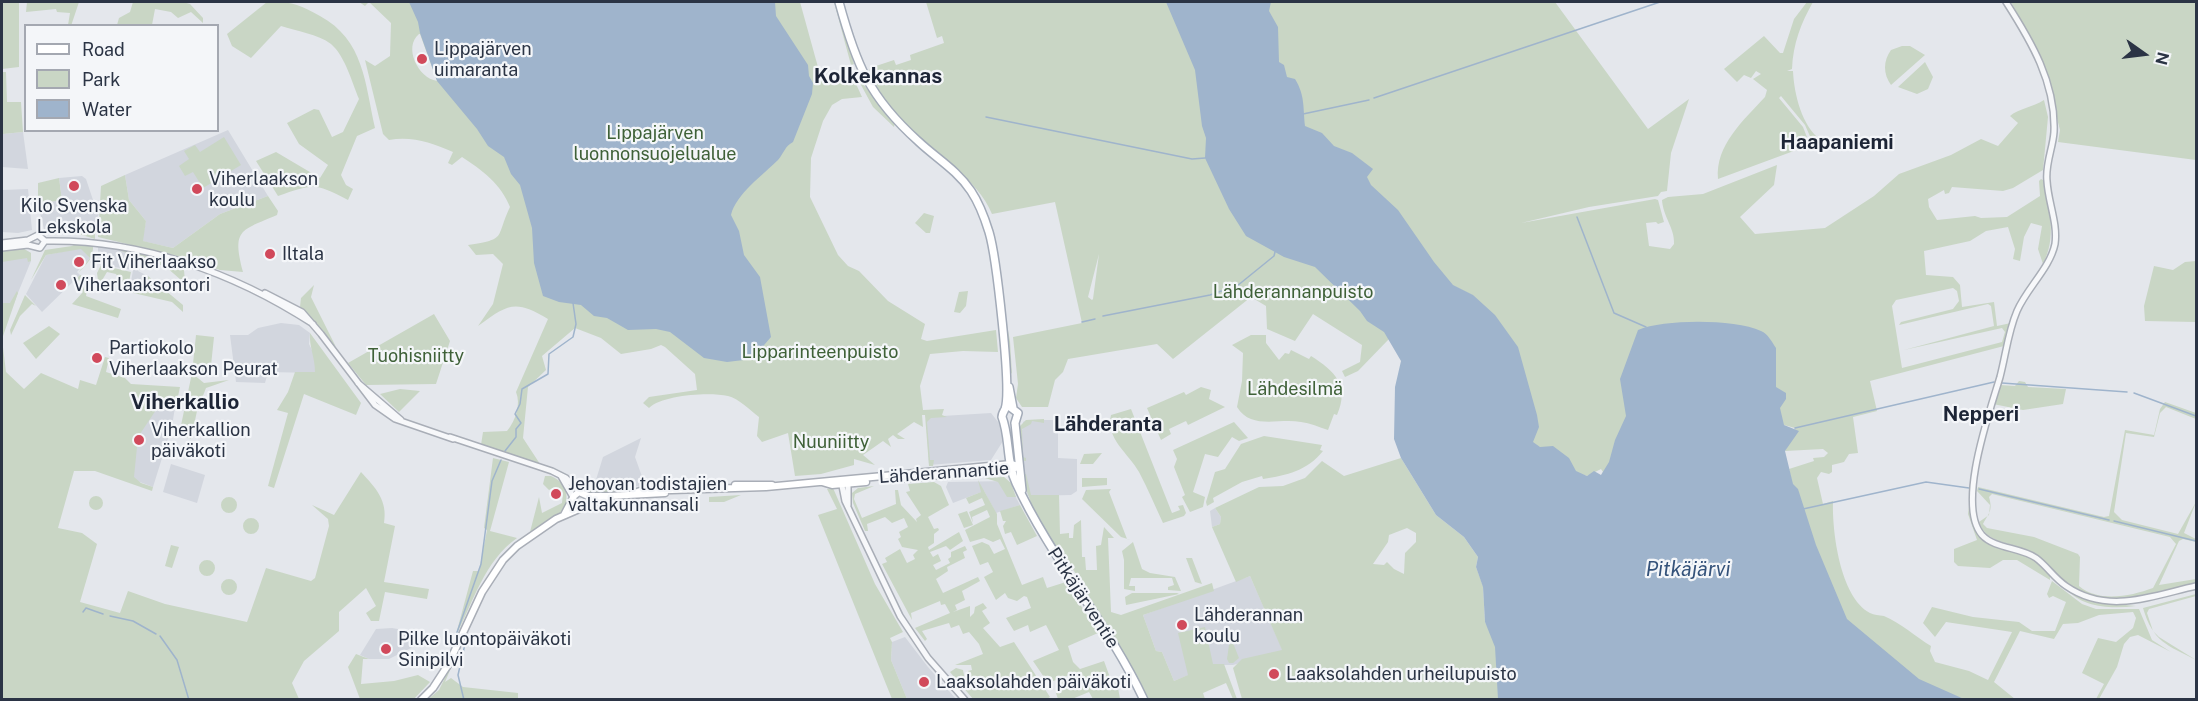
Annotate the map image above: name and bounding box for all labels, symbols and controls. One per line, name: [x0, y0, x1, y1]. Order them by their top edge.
legend: [24, 24, 219, 132]
north arrow: [2114, 24, 2174, 84]
place label: Lippajärven uimaranta: [434, 38, 532, 80]
text: Road: [82, 39, 125, 60]
text: N: [2151, 50, 2173, 67]
marker: Lippajärven uimaranta: [415, 52, 429, 66]
district label: Kolkekannas: [814, 64, 942, 90]
text: Park: [82, 69, 120, 90]
text: Water: [82, 99, 132, 120]
park label: Lippajärven luonnonsuojelualue: [573, 122, 737, 164]
district label: Haapaniemi: [1780, 131, 1894, 155]
place label: Viherlaakson koulu: [209, 168, 318, 210]
marker: Kilo Svenska Lekskola: [67, 179, 81, 193]
marker: Viherlaakson koulu: [190, 182, 204, 196]
place label: Kilo Svenska Lekskola: [21, 195, 127, 238]
place label: Iltala: [282, 243, 324, 265]
marker: Iltala: [263, 247, 277, 261]
place label: Fit Viherlaakso: [91, 251, 216, 273]
marker: Fit Viherlaakso: [72, 255, 86, 269]
place label: Viherlaaksontori: [73, 274, 210, 296]
marker: Viherlaaksontori: [54, 278, 68, 292]
park label: Lähderannanpuisto: [1213, 281, 1373, 303]
place label: Partiokolo Viherlaakson Peurat: [109, 337, 278, 380]
park label: Lipparinteenpuisto: [742, 341, 898, 363]
park label: Tuohisniitty: [368, 345, 464, 367]
marker: Partiokolo Viherlaakson Peurat: [90, 351, 104, 365]
park label: Lähdesilmä: [1247, 378, 1343, 400]
district label: Viherkallio: [131, 390, 239, 416]
district label: Nepperi: [1943, 403, 2019, 427]
district label: Lähderanta: [1054, 413, 1162, 437]
place label: Viherkallion päiväkoti: [151, 419, 251, 462]
park label: Nuuniitty: [793, 431, 869, 453]
marker: Viherkallion päiväkoti: [132, 433, 146, 447]
street label: Lähderannantie: [878, 458, 1010, 488]
place label: Jehovan todistajien valtakunnansali: [568, 473, 727, 516]
marker: Jehovan todistajien valtakunnansali: [549, 487, 563, 501]
street label: Pitkäjärventie: [1043, 544, 1123, 652]
water label: Pitkäjärvi: [1646, 558, 1730, 582]
place label: Lähderannan koulu: [1194, 604, 1303, 646]
marker: Lähderannan koulu: [1175, 618, 1189, 632]
place label: Pilke luontopäiväkoti Sinipilvi: [398, 628, 571, 670]
marker: Pilke luontopäiväkoti Sinipilvi: [379, 642, 393, 656]
place label: Laaksolahden urheilupuisto: [1286, 663, 1517, 685]
marker: Laaksolahden urheilupuisto: [1267, 667, 1281, 681]
place label: Laaksolahden päiväkoti: [936, 671, 1131, 693]
marker: Laaksolahden päiväkoti: [917, 675, 931, 689]

